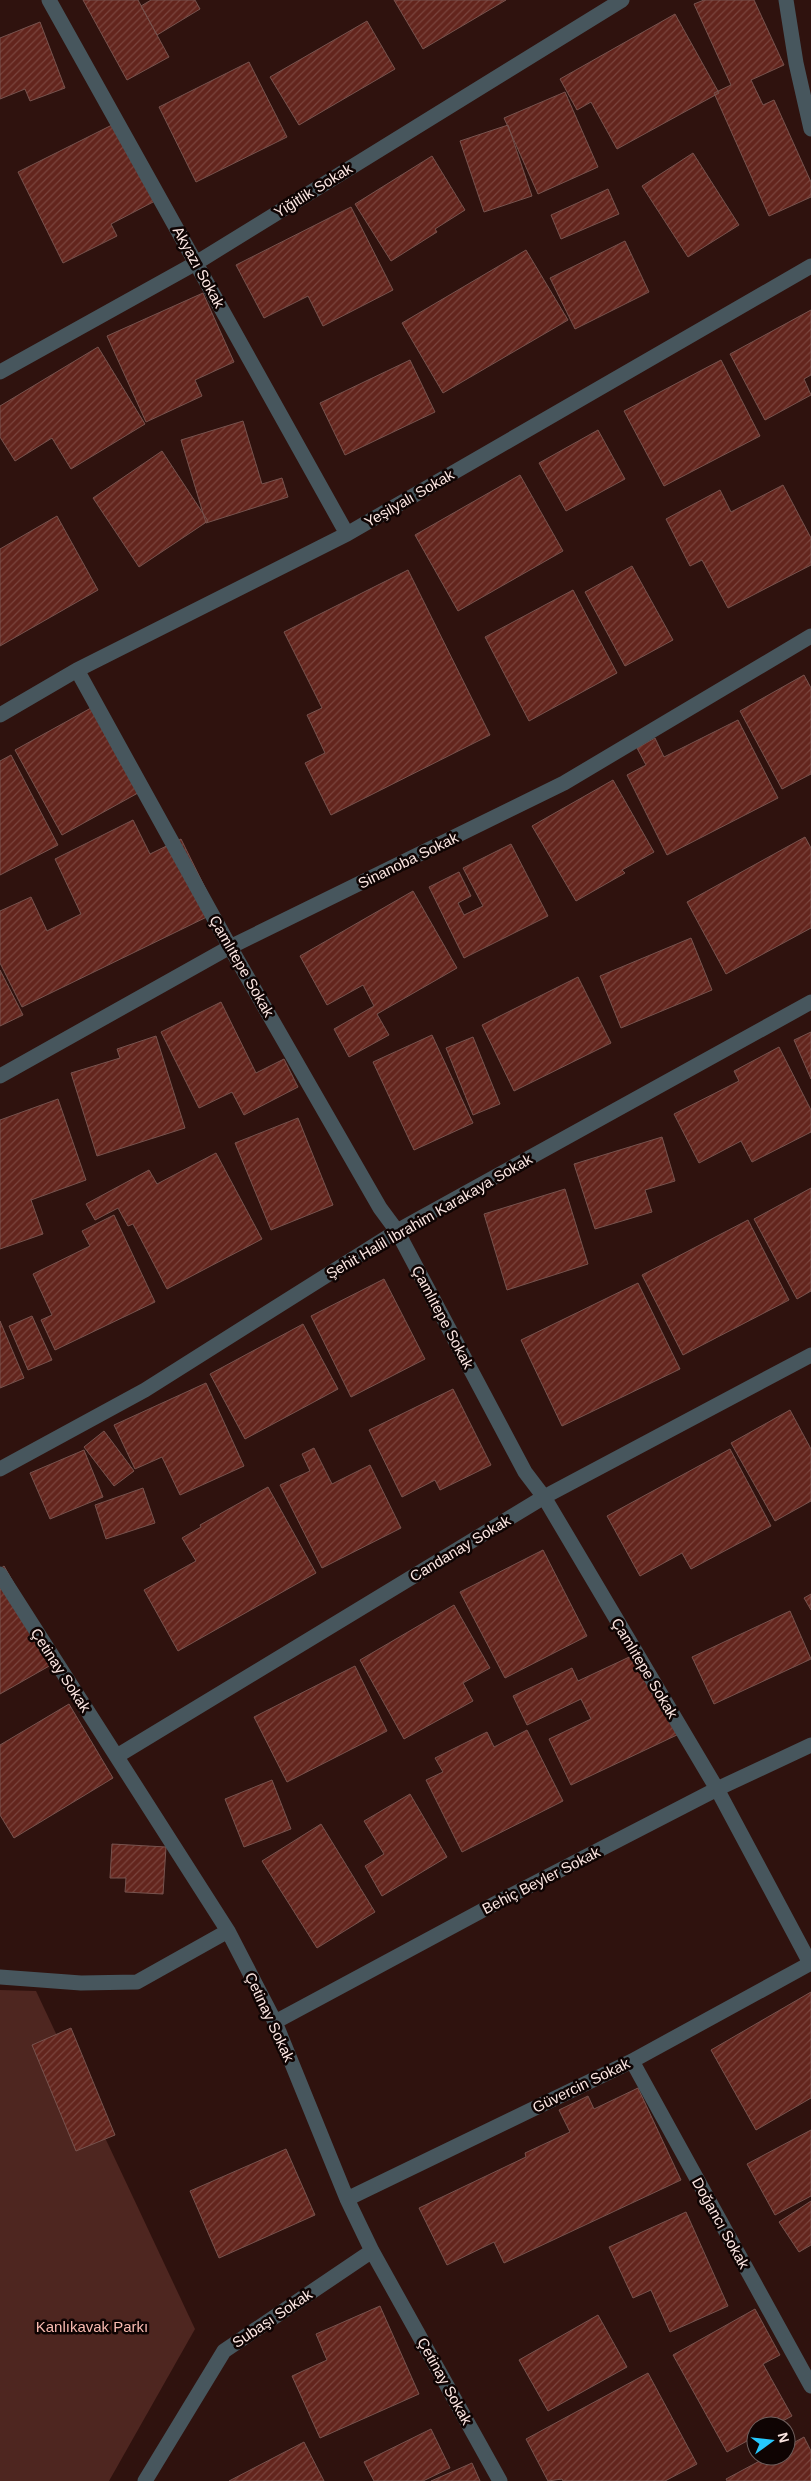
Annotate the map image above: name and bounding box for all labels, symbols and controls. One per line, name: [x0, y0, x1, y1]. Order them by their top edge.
street label: Yiğitlik Sokak: [271, 159, 356, 221]
street label: Akyazı Sokak: [170, 223, 229, 311]
street label: Yeşilyalı Sokak: [361, 465, 457, 530]
street label: Sinanoba Sokak: [355, 828, 461, 892]
street label: Çamlıtepe Sokak: [206, 912, 278, 1020]
street label: Şehit Halil İbrahim Karakaya Sokak: [323, 1150, 535, 1282]
street label: Çamlıtepe Sokak: [409, 1263, 478, 1372]
street label: Candanay Sokak: [407, 1511, 514, 1585]
street label: Çamlıtepe Sokak: [608, 1615, 682, 1722]
street label: Çetinay Sokak: [28, 1625, 95, 1716]
street label: Behiç Beyler Sokak: [479, 1843, 603, 1917]
street label: Çetinay Sokak: [242, 1970, 298, 2065]
street label: Güvercin Sokak: [530, 2054, 633, 2116]
street label: Doğancı Sokak: [689, 2174, 753, 2272]
street label: Subaşı Sokak: [229, 2285, 316, 2351]
park label: Kanlıkavak Parkı: [36, 2318, 148, 2335]
street label: Çetinay Sokak: [414, 2335, 476, 2428]
north arrow: [746, 2416, 796, 2466]
text: N: [775, 2431, 793, 2445]

